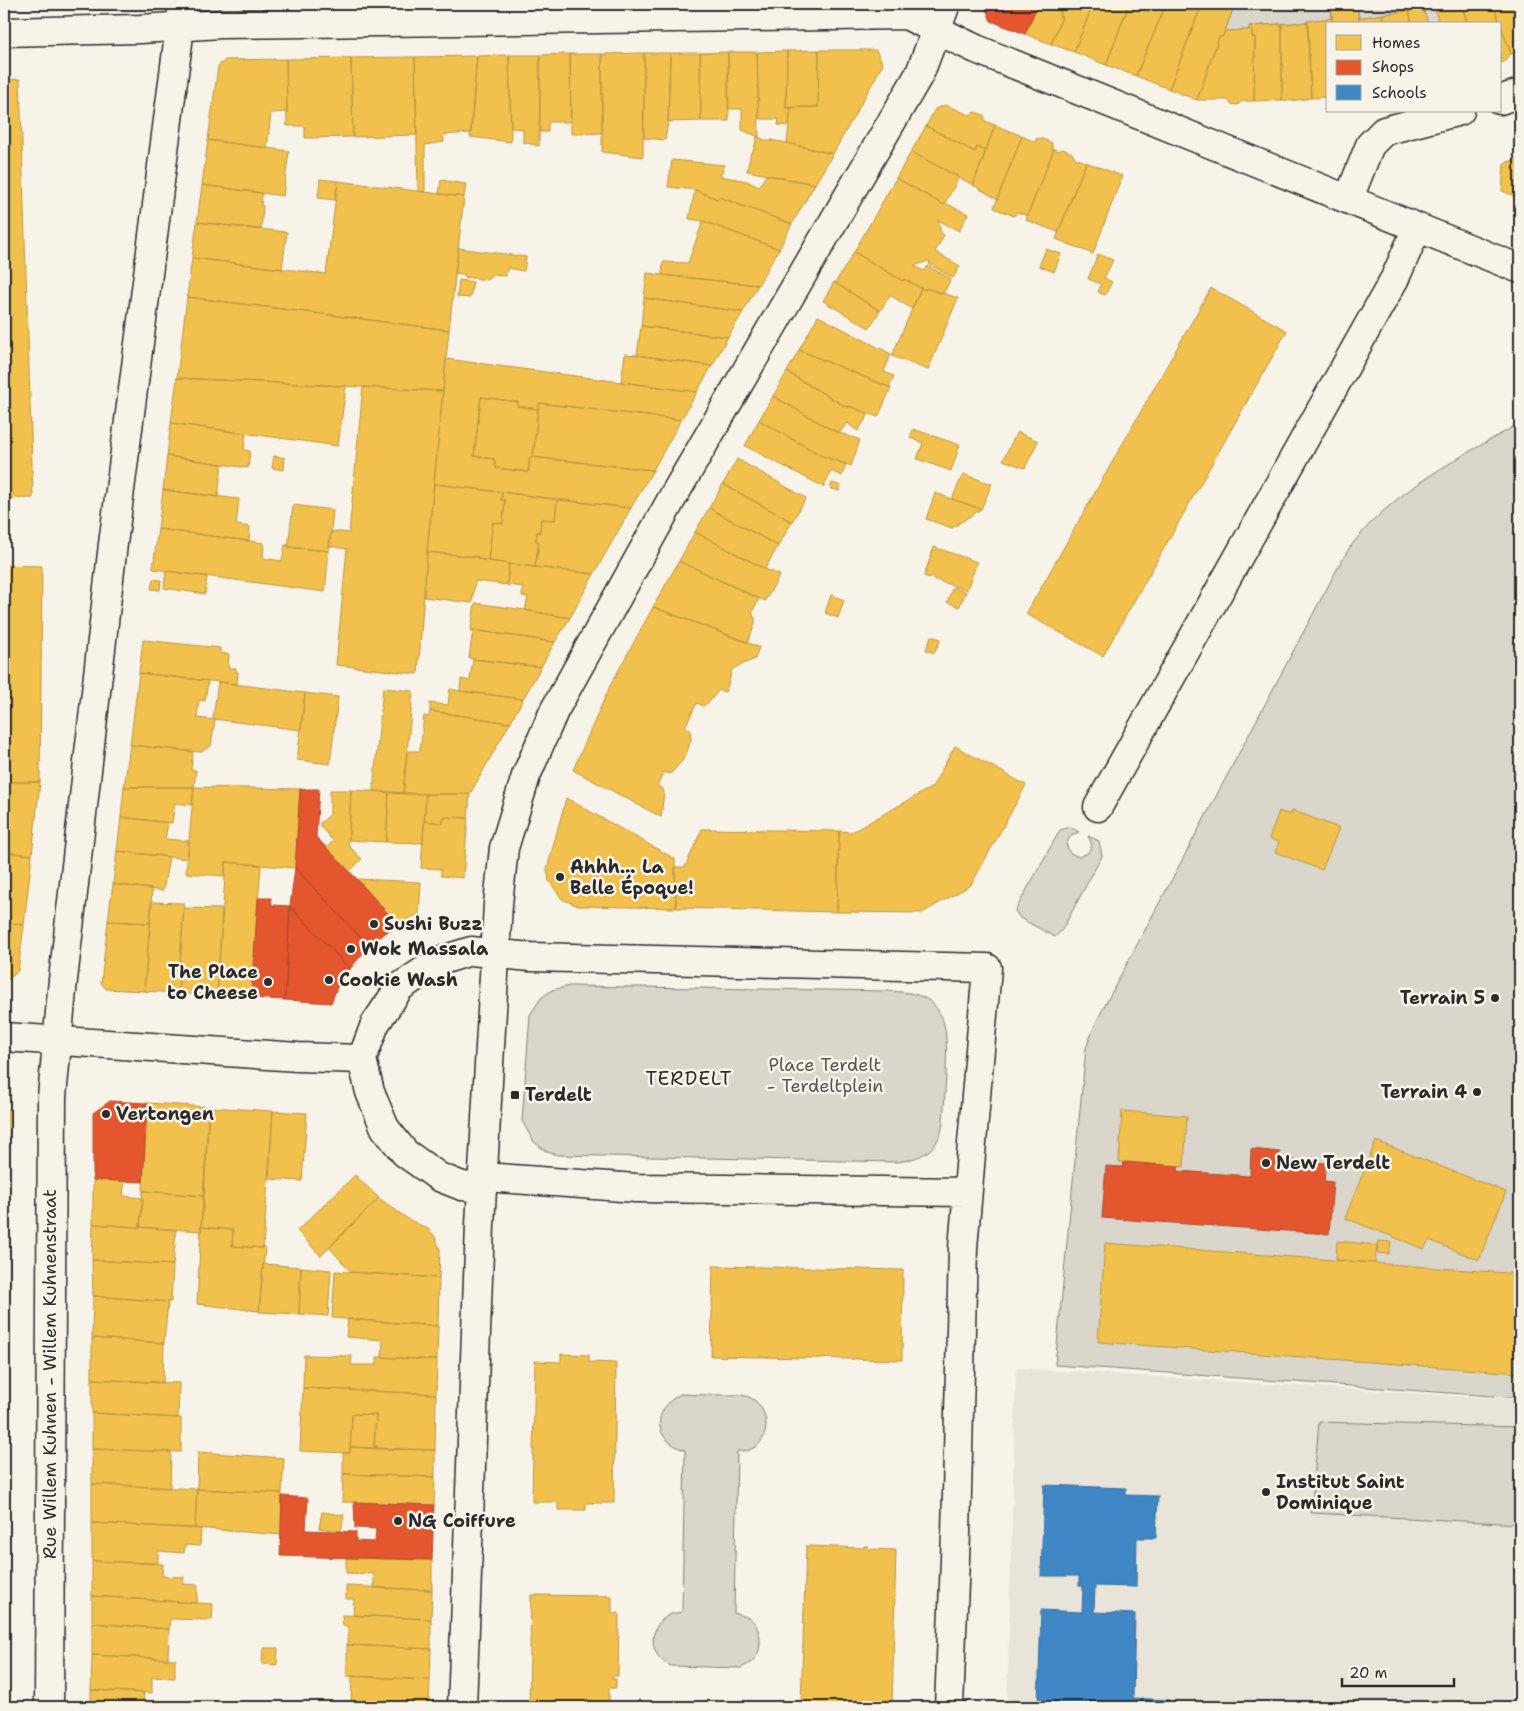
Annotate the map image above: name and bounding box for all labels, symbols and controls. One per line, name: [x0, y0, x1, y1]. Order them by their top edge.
legend: [1326, 22, 1502, 112]
text: Homes: [1372, 33, 1420, 53]
text: Shops: [1372, 57, 1414, 77]
text: Schools: [1372, 83, 1427, 103]
place label: Ahhh... La Belle Époque!: [570, 855, 694, 900]
marker: Ahhh... La Belle Époque!: [554, 871, 566, 883]
place label: Sushi Buzz: [384, 912, 483, 936]
marker: Sushi Buzz: [368, 918, 380, 930]
place label: Wok Massala: [361, 937, 489, 961]
marker: Wok Massala: [345, 943, 357, 955]
place label: The Place to Cheese: [167, 960, 258, 1005]
place label: Cookie Wash: [339, 968, 458, 992]
marker: Cookie Wash: [323, 974, 335, 986]
marker: The Place to Cheese: [262, 976, 274, 988]
place label: Terrain 5: [1400, 986, 1485, 1010]
marker: Terrain 5: [1489, 992, 1501, 1004]
park label: Place Terdelt - Terdeltplein: [767, 1053, 883, 1098]
district label: TERDELT: [645, 1066, 733, 1091]
place label: Terrain 4: [1381, 1080, 1467, 1104]
place label: Terdelt: [525, 1083, 592, 1107]
marker: Terrain 4: [1471, 1086, 1483, 1098]
marker: Terdelt: [509, 1089, 521, 1101]
place label: Vertongen: [116, 1102, 214, 1126]
marker: Vertongen: [100, 1108, 112, 1120]
place label: New Terdelt: [1276, 1151, 1390, 1175]
marker: New Terdelt: [1260, 1157, 1272, 1169]
street label: Rue Willem Kuhnen - Willem Kuhnenstraat: [38, 1189, 62, 1559]
place label: Institut Saint Dominique: [1276, 1470, 1405, 1515]
marker: Institut Saint Dominique: [1260, 1486, 1272, 1498]
place label: NG Coiffure: [408, 1509, 516, 1533]
marker: NG Coiffure: [392, 1515, 404, 1527]
scale bar: [1342, 1656, 1454, 1688]
text: 20 m: [1349, 1663, 1388, 1683]

